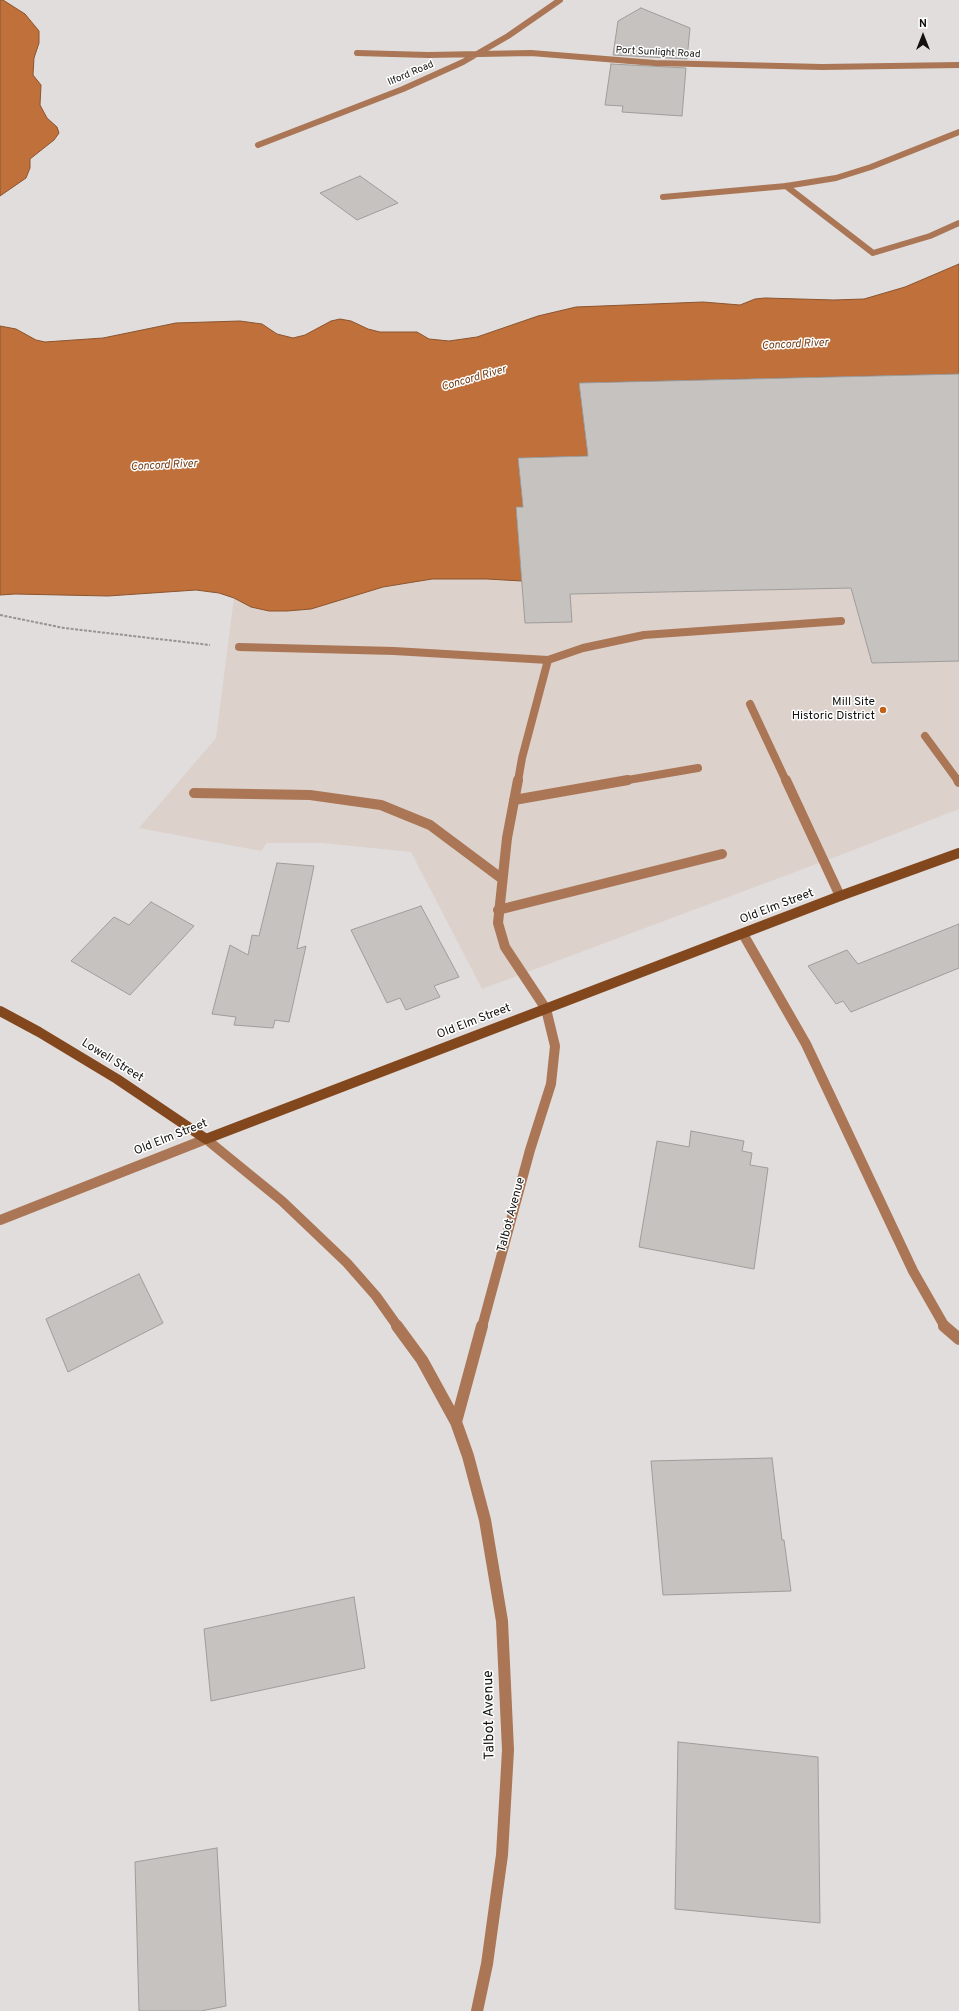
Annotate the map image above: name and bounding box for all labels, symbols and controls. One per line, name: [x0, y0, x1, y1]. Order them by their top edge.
north arrow: [903, 16, 943, 56]
text: N: [919, 17, 927, 31]
street label: Port Sunlight Road: [615, 45, 701, 61]
street label: Ilford Road: [386, 59, 436, 89]
water label: Concord River: [761, 337, 829, 353]
water label: Concord River: [440, 363, 508, 395]
water label: Concord River: [130, 458, 198, 474]
place label: Mill Site Historic District: [792, 696, 875, 724]
marker: Mill Site Historic District: [878, 705, 888, 715]
street label: Old Elm Street: [738, 886, 816, 928]
street label: Old Elm Street: [435, 1001, 513, 1043]
street label: Lowell Street: [78, 1036, 146, 1086]
street label: Old Elm Street: [132, 1117, 210, 1159]
street label: Talbot Avenue: [495, 1176, 529, 1254]
street label: Talbot Avenue: [481, 1670, 499, 1760]

